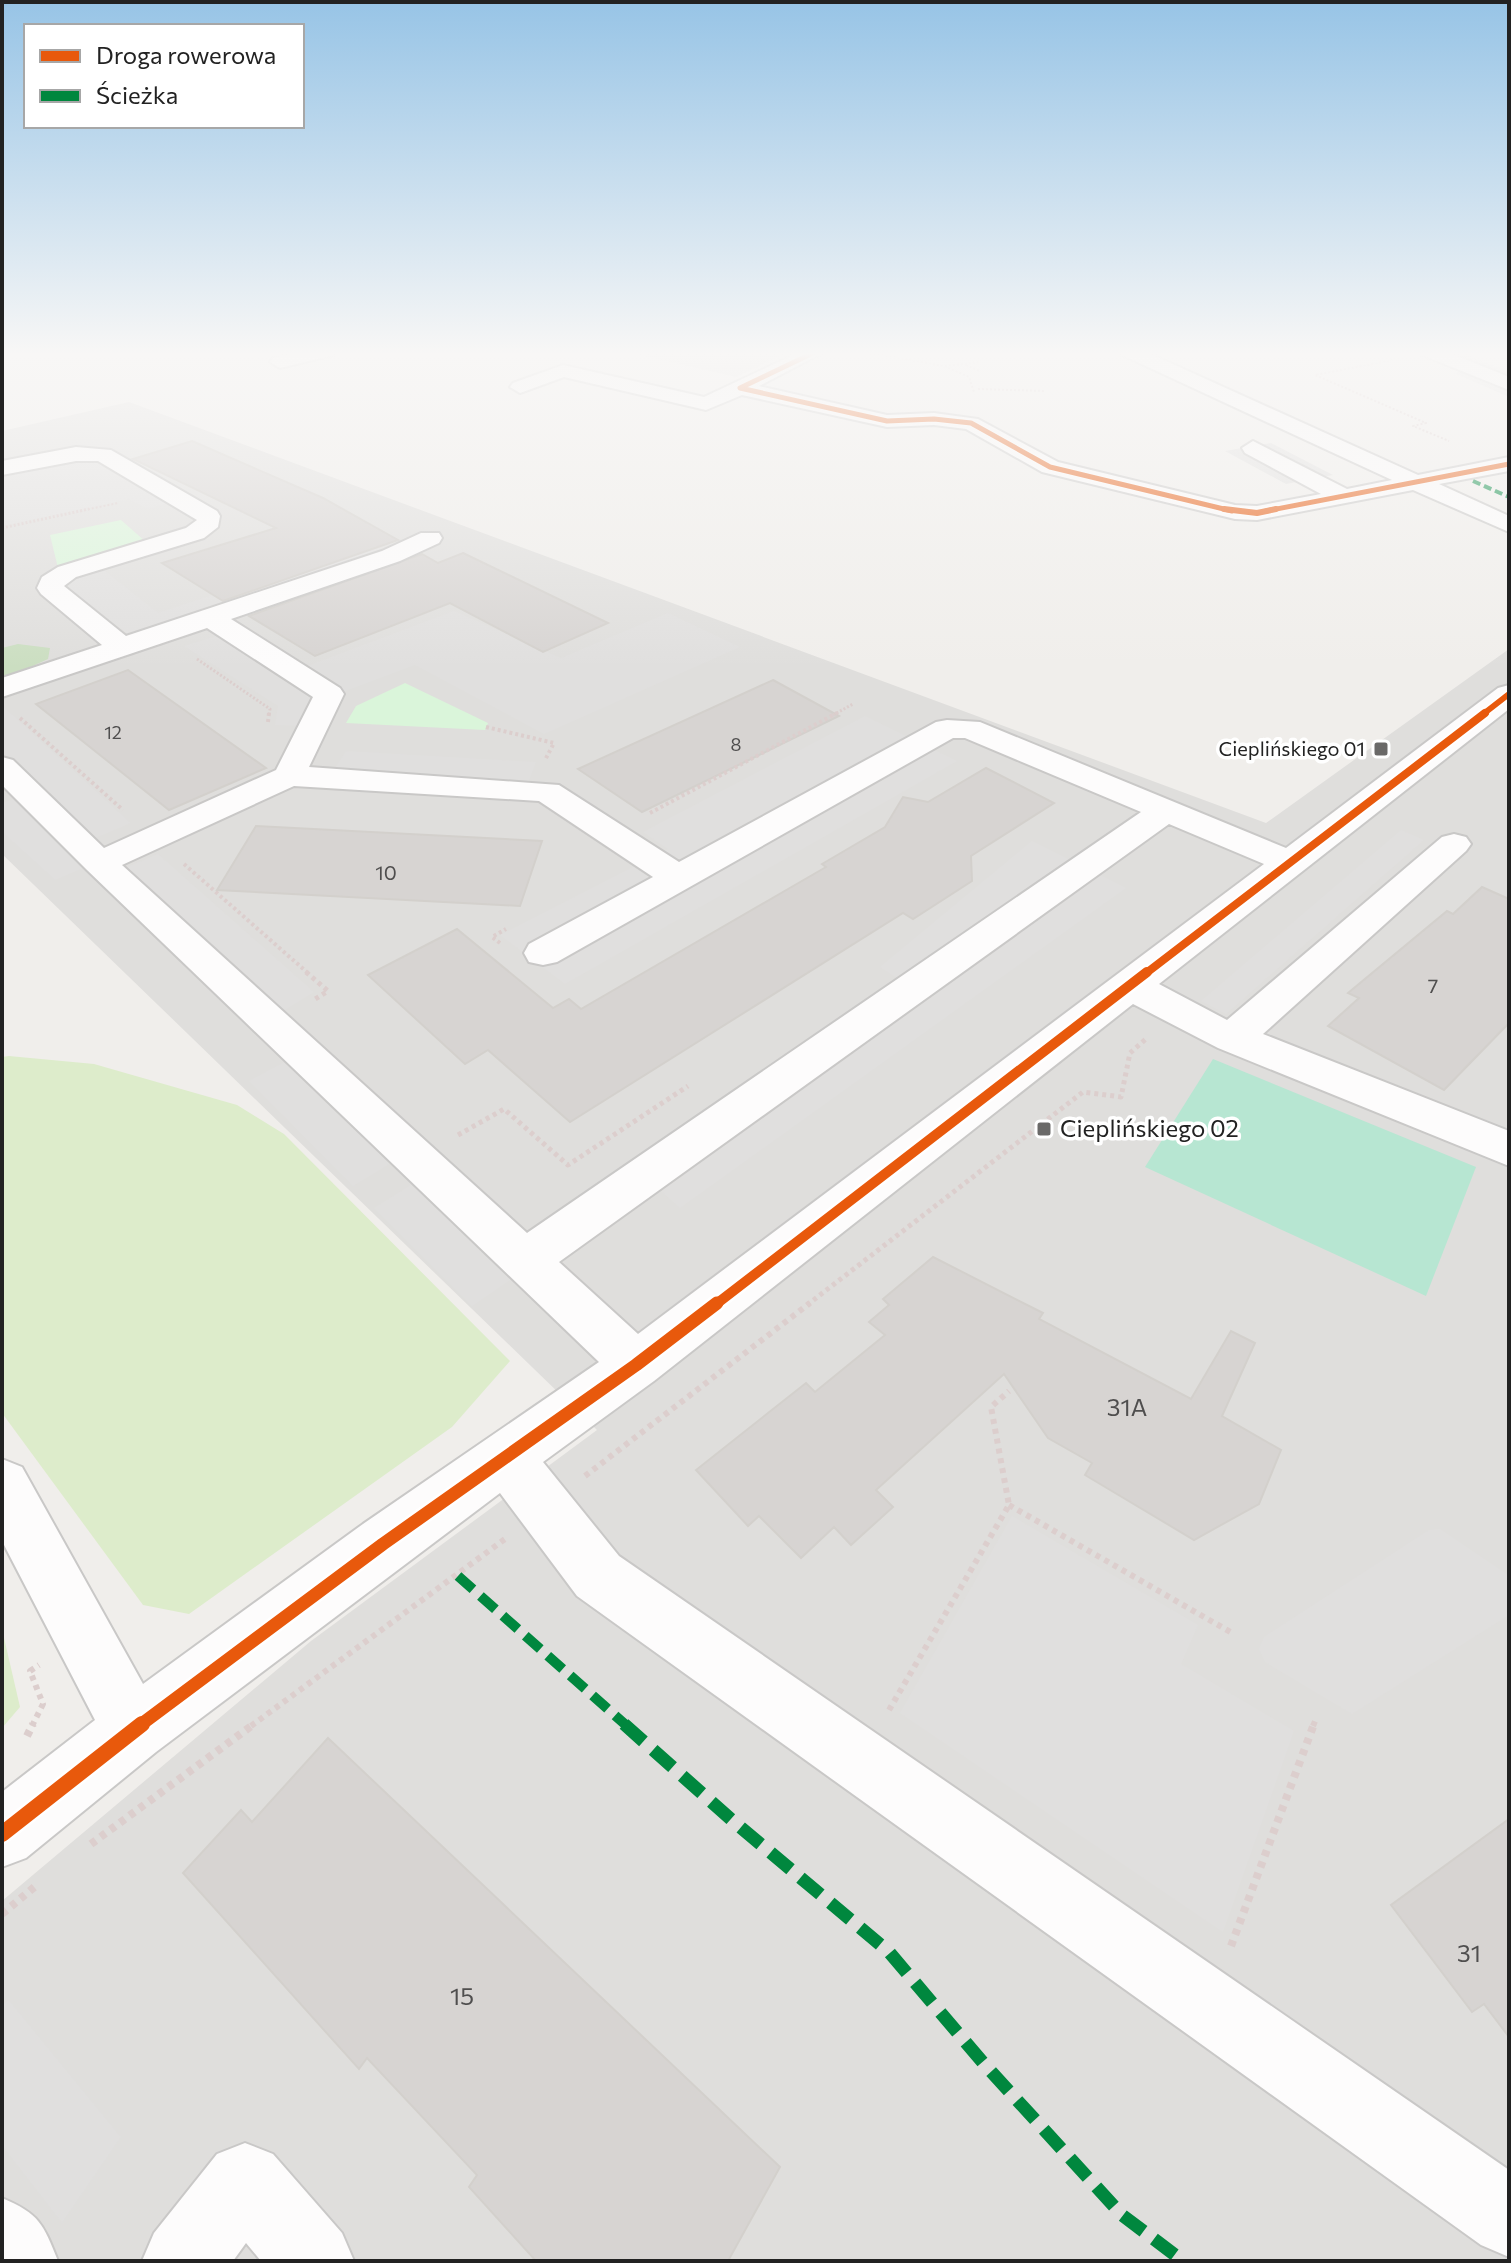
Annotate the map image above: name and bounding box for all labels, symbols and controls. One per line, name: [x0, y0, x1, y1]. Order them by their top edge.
legend: [24, 24, 304, 128]
text: Droga rowerowa: [96, 40, 276, 69]
text: Ścieżka: [96, 80, 178, 109]
house number: 12: [104, 721, 122, 743]
house number: 8: [731, 733, 742, 755]
place label: Cieplińskiego 01: [1218, 736, 1365, 760]
marker: Cieplińskiego 01: [1372, 740, 1390, 758]
house number: 10: [375, 860, 397, 884]
house number: 7: [1428, 973, 1438, 997]
place label: Cieplińskiego 02: [1060, 1113, 1239, 1142]
marker: Cieplińskiego 02: [1035, 1120, 1053, 1138]
house number: 31A: [1107, 1392, 1147, 1421]
house number: 31: [1457, 1938, 1481, 1967]
house number: 15: [450, 1981, 474, 2010]

